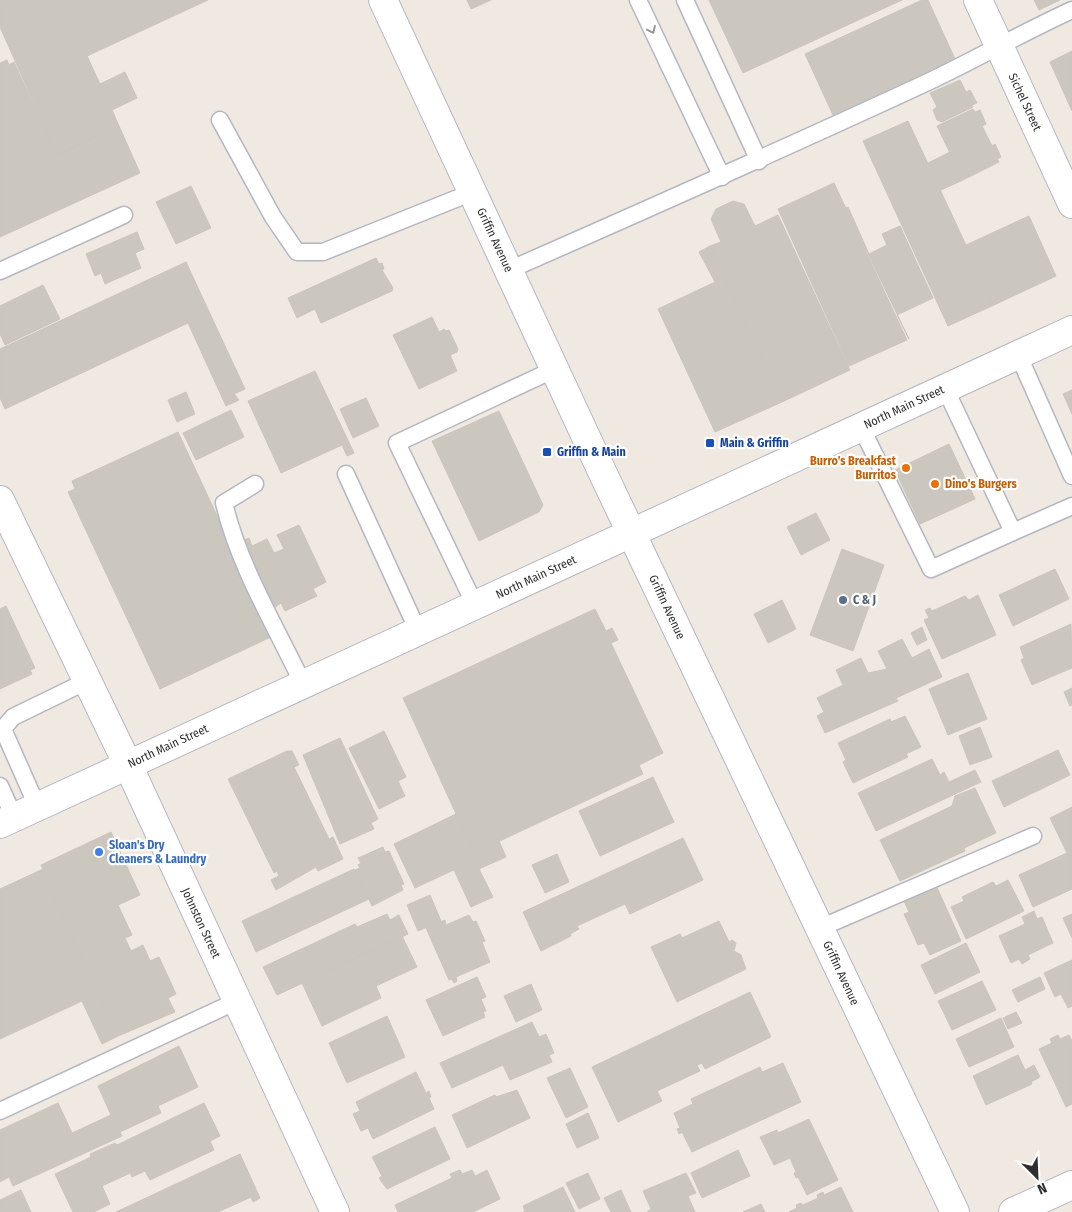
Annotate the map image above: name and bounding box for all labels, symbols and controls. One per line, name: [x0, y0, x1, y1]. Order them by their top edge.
one-way arrow: [646, 25, 656, 34]
street label: Sichel Street: [1006, 71, 1044, 133]
street label: Griffin Avenue: [474, 206, 516, 274]
street label: North Main Street: [862, 382, 946, 432]
place label: Main & Griffin: [720, 436, 789, 450]
marker: Main & Griffin: [704, 437, 716, 449]
place label: Griffin & Main: [557, 445, 626, 459]
marker: Griffin & Main: [541, 446, 553, 458]
place label: Burro's Breakfast Burritos: [810, 454, 897, 482]
marker: Burro's Breakfast Burritos: [900, 462, 912, 474]
place label: Dino's Burgers: [945, 477, 1017, 491]
marker: Dino's Burgers: [929, 478, 941, 490]
street label: North Main Street: [494, 552, 578, 602]
street label: Griffin Avenue: [646, 573, 688, 641]
place label: C & J: [853, 593, 876, 607]
marker: C & J: [837, 594, 849, 606]
street label: North Main Street: [126, 721, 210, 771]
place label: Sloan's Dry Cleaners & Laundry: [109, 838, 206, 866]
marker: Sloan's Dry Cleaners & Laundry: [93, 846, 105, 858]
street label: Johnston Street: [179, 886, 223, 960]
street label: Griffin Avenue: [820, 939, 862, 1007]
north arrow: [1012, 1152, 1062, 1202]
text: N: [1035, 1179, 1049, 1198]

